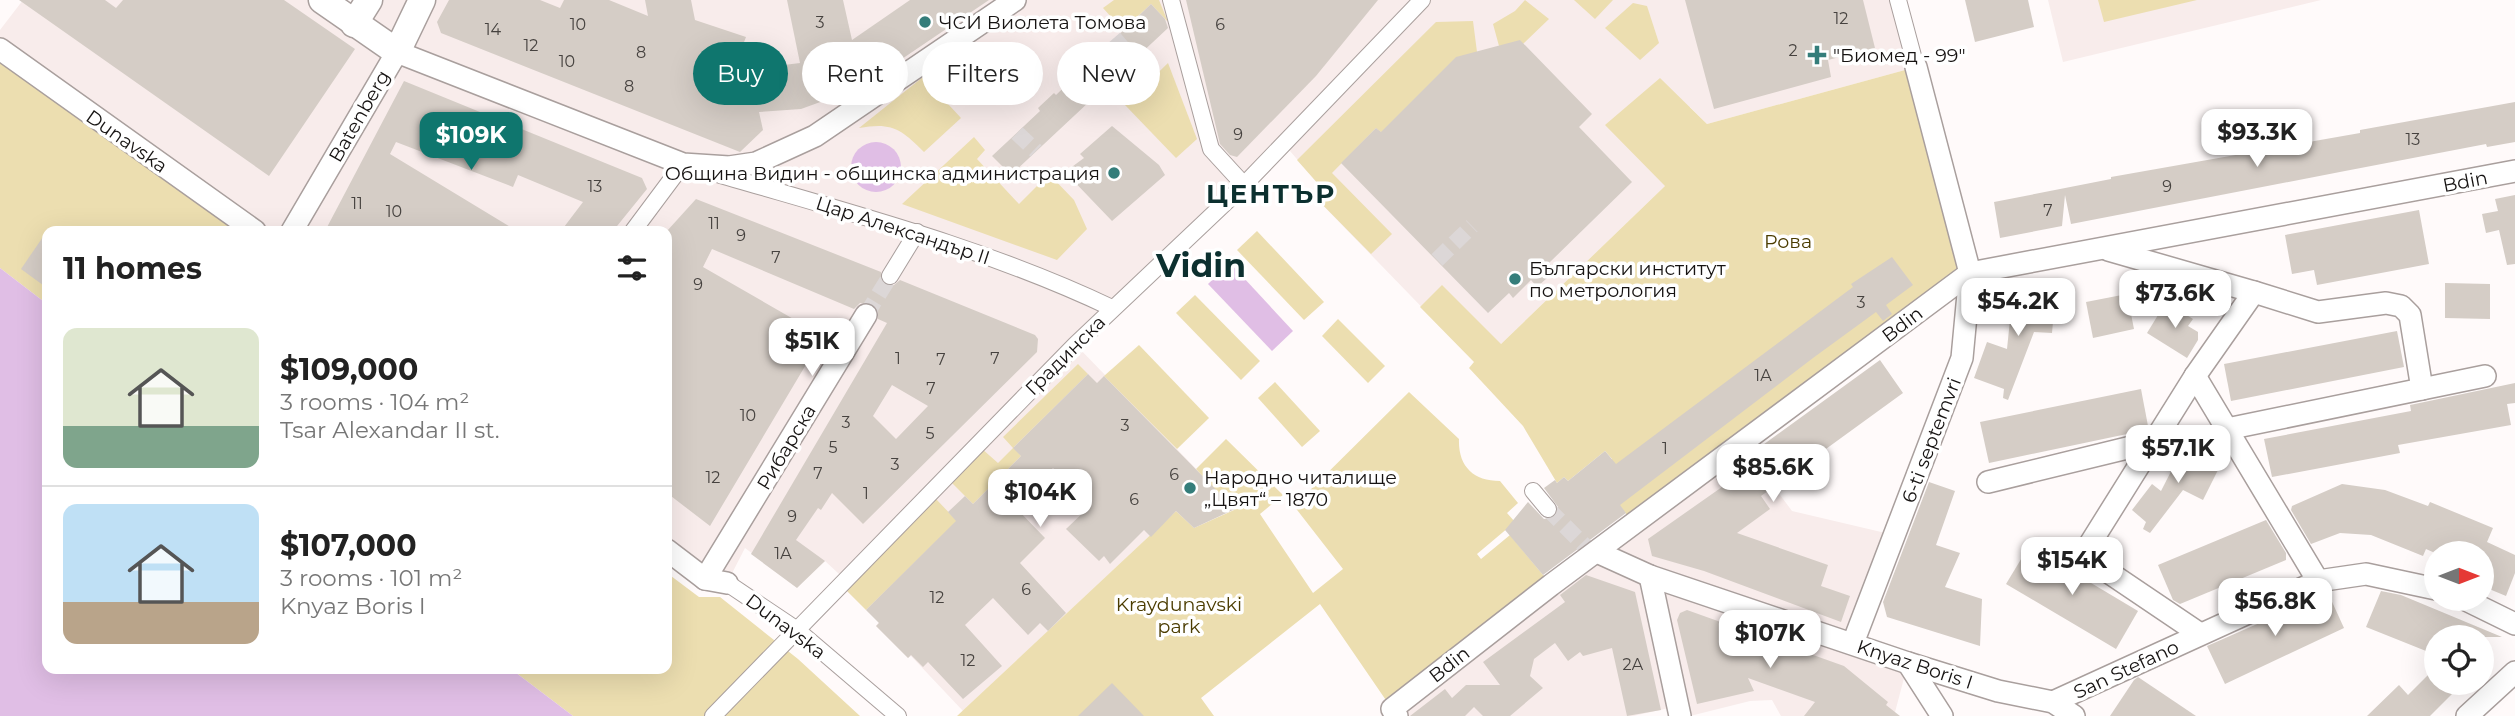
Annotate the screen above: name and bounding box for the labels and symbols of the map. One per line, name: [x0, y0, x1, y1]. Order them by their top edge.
house number: 12: [1834, 9, 1848, 28]
place label: ЧСИ Виолета Томова: [939, 11, 1146, 34]
house number: 3: [815, 13, 825, 32]
marker: ЧСИ Виолета Томова: [917, 14, 933, 30]
house number: 10: [570, 15, 586, 34]
house number: 6: [1215, 15, 1225, 34]
house number: 14: [485, 20, 502, 39]
house number: 12: [524, 36, 538, 55]
house number: 2: [1788, 41, 1798, 60]
house number: 8: [636, 43, 646, 62]
place label: "Биомед - 99": [1833, 44, 1966, 67]
marker: "Биомед - 99": [1807, 45, 1827, 65]
house number: 10: [559, 52, 575, 71]
street label: Batenberg: [324, 66, 395, 166]
house number: 8: [624, 77, 634, 96]
street label: Dunavska: [82, 105, 172, 178]
pin: $93.3K: [2200, 110, 2314, 169]
pin: $109K: [422, 113, 520, 172]
house number: 9: [1233, 125, 1243, 144]
house number: 13: [2406, 130, 2420, 149]
place label: Община Видин - общинска администрация: [665, 162, 1100, 185]
marker: Община Видин - общинска администрация: [1106, 165, 1122, 181]
street label: Bdin: [2441, 166, 2489, 197]
house number: 13: [588, 177, 602, 196]
house number: 9: [2162, 177, 2172, 196]
district label: ЦЕНТЪР: [1206, 178, 1336, 210]
street label: Цар Александър II: [813, 191, 993, 269]
house number: 11: [351, 194, 363, 213]
house number: 7: [2043, 201, 2053, 220]
house number: 10: [386, 202, 402, 221]
house number: 11: [708, 214, 720, 233]
house number: 9: [736, 226, 746, 245]
park label: Рова: [1764, 230, 1812, 253]
district label: Vidin: [1155, 245, 1246, 285]
house number: 7: [771, 248, 781, 267]
place label: Български институт по метрология: [1529, 257, 1726, 302]
pin: $73.6K: [2118, 270, 2232, 330]
marker: Български институт по метрология: [1507, 271, 1523, 287]
house number: 9: [693, 275, 703, 294]
pin: $54.2K: [1961, 278, 2075, 338]
house number: 3: [1856, 293, 1866, 312]
street label: Bdin: [1877, 302, 1927, 347]
street label: Градинска: [1021, 311, 1110, 400]
pin: $51K: [771, 318, 853, 378]
house number: 1: [895, 349, 901, 368]
house number: 7: [990, 349, 1000, 368]
house number: 7: [936, 350, 946, 369]
house number: 1А: [1754, 366, 1772, 385]
street label: 6-ti septemvri: [1897, 374, 1966, 506]
house number: 7: [926, 379, 936, 398]
street label: Рибарска: [752, 400, 821, 494]
house number: 10: [740, 406, 756, 425]
house number: 3: [841, 413, 851, 432]
house number: 3: [1120, 416, 1130, 435]
house number: 5: [925, 424, 935, 443]
pin: $57.1K: [2121, 426, 2235, 485]
house number: 5: [828, 438, 838, 457]
house number: 1: [1662, 439, 1668, 458]
pin: $85.6K: [1716, 444, 1830, 504]
house number: 3: [890, 455, 900, 474]
house number: 7: [813, 464, 823, 483]
house number: 6: [1169, 465, 1179, 484]
place label: Народно читалище „Цвят“ – 1870: [1204, 466, 1397, 511]
house number: 12: [706, 468, 720, 487]
pin: $104K: [991, 470, 1089, 529]
marker: Народно читалище „Цвят“ – 1870: [1182, 480, 1198, 496]
house number: 1: [863, 484, 869, 503]
house number: 6: [1129, 490, 1139, 509]
house number: 9: [787, 507, 797, 526]
pin: $154K: [2023, 538, 2121, 597]
north arrow: [2424, 541, 2494, 611]
house number: 1А: [774, 544, 792, 563]
pin: $56.8K: [2218, 578, 2332, 638]
house number: 6: [1021, 580, 1031, 599]
house number: 12: [930, 588, 944, 607]
street label: Dunavska: [741, 589, 830, 664]
park label: Kraydunavski park: [1116, 593, 1242, 638]
pin: $107K: [1721, 610, 1819, 670]
street label: Knyaz Boris I: [1854, 635, 1976, 694]
street label: San Stefano: [2070, 635, 2183, 704]
street label: Bdin: [1424, 641, 1474, 687]
house number: 12: [961, 651, 975, 670]
house number: 2А: [1623, 655, 1644, 674]

